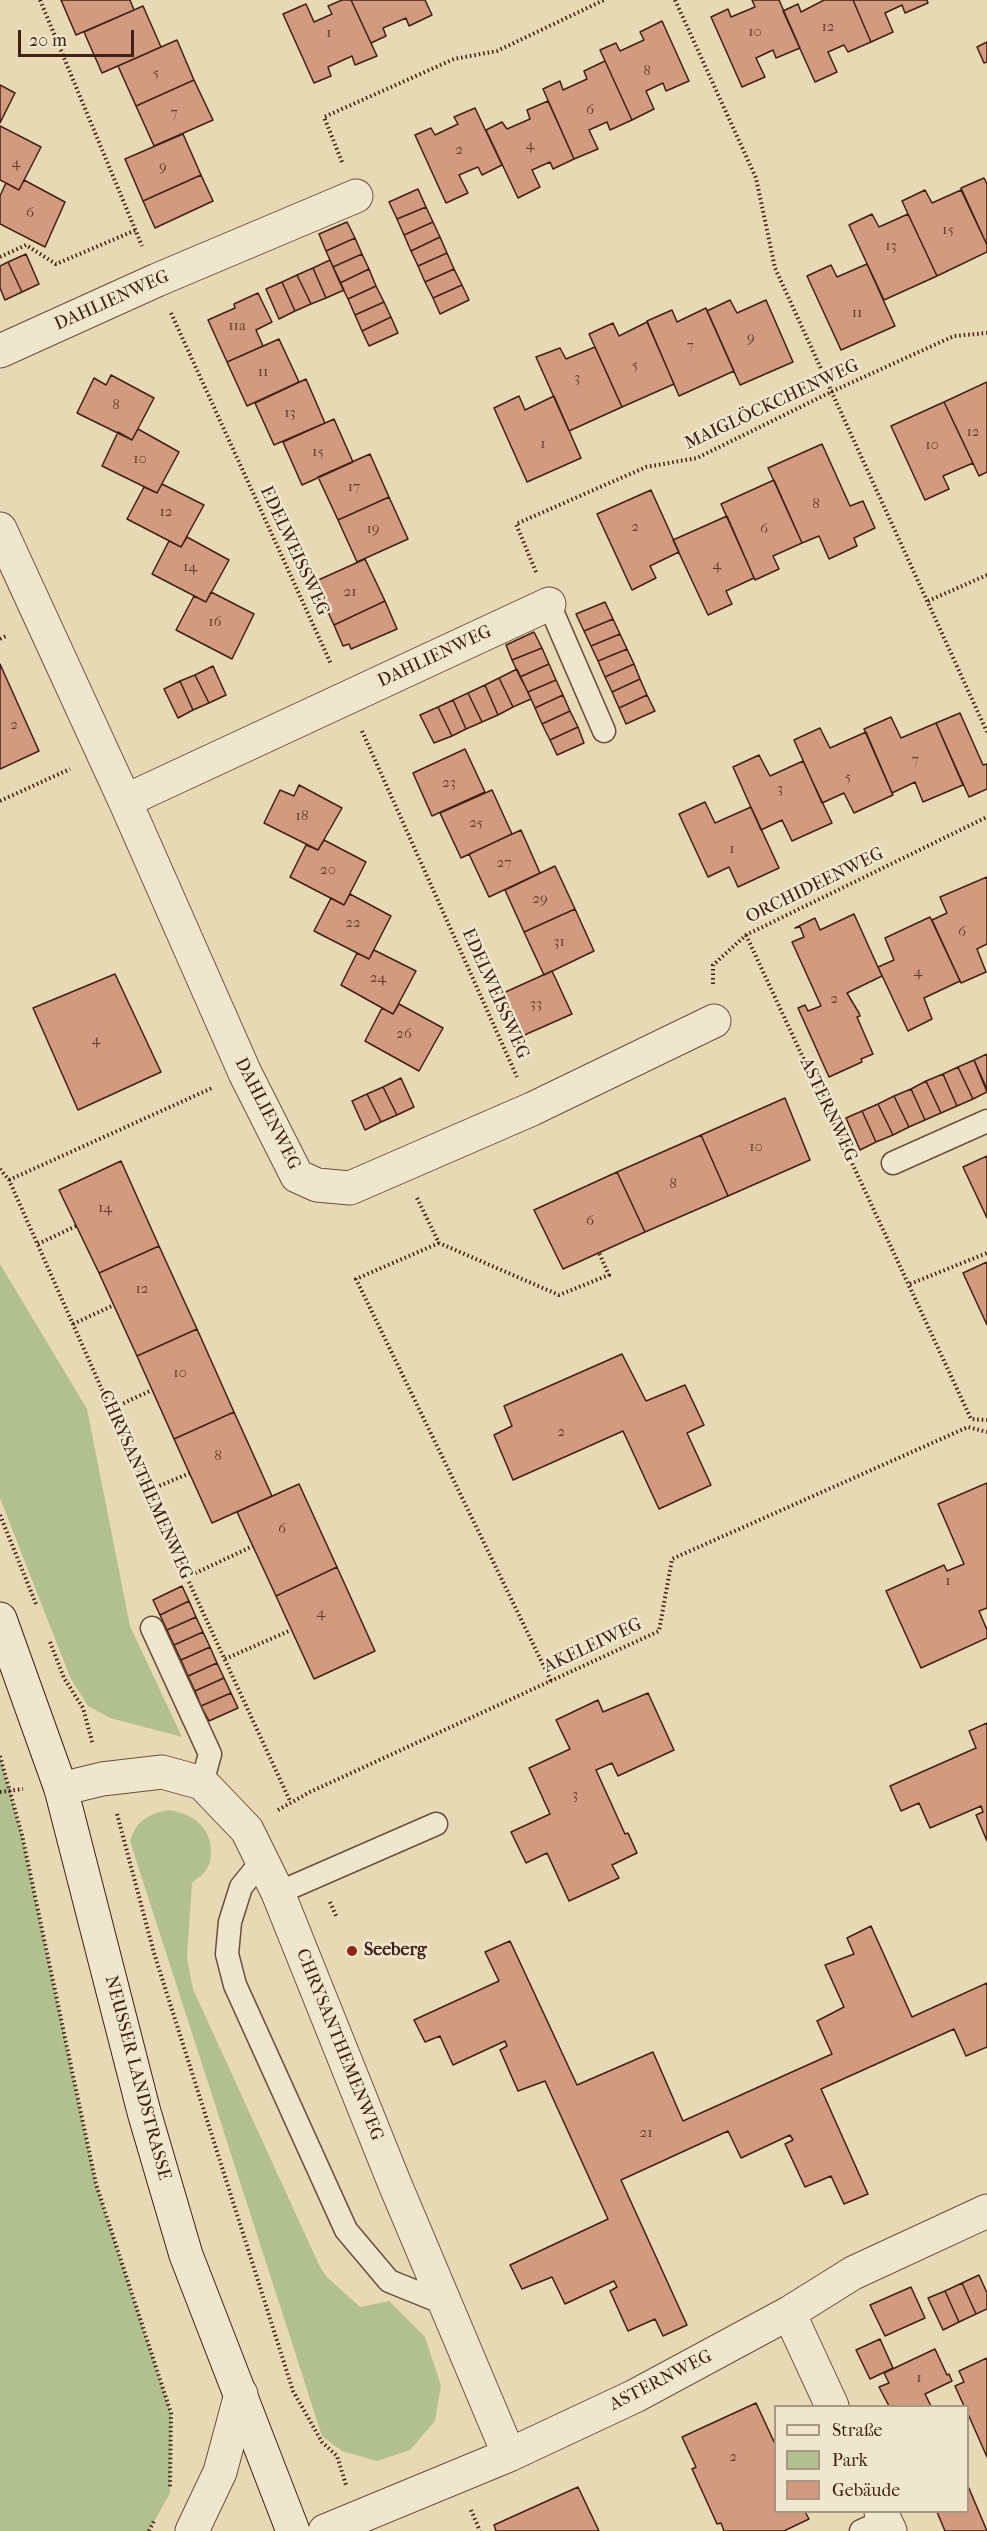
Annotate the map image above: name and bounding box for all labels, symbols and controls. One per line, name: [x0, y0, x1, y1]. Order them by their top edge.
scale bar: [21, 18, 136, 56]
house number: 12: [821, 18, 835, 36]
house number: 10: [748, 23, 762, 41]
house number: 1: [326, 24, 332, 42]
text: 20 m: [29, 30, 67, 51]
house number: 8: [643, 62, 651, 80]
house number: 5: [153, 64, 159, 82]
house number: 6: [586, 101, 594, 119]
house number: 7: [170, 104, 178, 122]
house number: 4: [526, 136, 534, 154]
house number: 2: [455, 141, 463, 159]
house number: 4: [12, 154, 20, 172]
house number: 9: [159, 158, 167, 176]
house number: 6: [26, 204, 34, 222]
house number: 15: [942, 221, 954, 239]
house number: 13: [885, 237, 897, 255]
street label: DAHLIENWEG: [51, 266, 173, 336]
house number: 11: [852, 304, 862, 322]
house number: 11a: [228, 317, 246, 335]
house number: 9: [747, 329, 755, 347]
house number: 7: [686, 337, 694, 355]
street label: MAIGLÖCKCHENWEG: [681, 355, 863, 455]
house number: 5: [632, 356, 638, 374]
house number: 11: [258, 363, 268, 381]
house number: 3: [574, 369, 580, 387]
house number: 8: [112, 396, 120, 414]
house number: 13: [284, 404, 296, 422]
house number: 12: [966, 423, 980, 441]
house number: 1: [540, 435, 546, 453]
house number: 10: [925, 436, 939, 454]
house number: 15: [312, 443, 324, 461]
house number: 10: [133, 450, 147, 468]
house number: 17: [348, 478, 360, 496]
street label: EDELWEISSWEG: [255, 483, 333, 619]
house number: 8: [812, 495, 820, 513]
house number: 12: [159, 503, 173, 521]
house number: 2: [631, 518, 639, 536]
house number: 19: [366, 520, 380, 538]
house number: 6: [760, 520, 768, 538]
house number: 4: [713, 556, 721, 574]
house number: 14: [183, 558, 197, 576]
house number: 21: [343, 583, 357, 601]
house number: 16: [208, 613, 222, 631]
street label: DAHLIENWEG: [375, 621, 495, 693]
house number: 2: [10, 716, 18, 734]
house number: 7: [911, 751, 919, 769]
house number: 5: [845, 768, 851, 786]
house number: 23: [442, 774, 456, 792]
house number: 3: [777, 780, 783, 798]
house number: 18: [296, 807, 308, 825]
house number: 25: [469, 814, 483, 832]
house number: 1: [729, 840, 735, 858]
street label: ORCHIDEENWEG: [743, 843, 887, 929]
house number: 27: [497, 854, 511, 872]
house number: 20: [320, 861, 336, 879]
house number: 29: [532, 890, 548, 908]
house number: 22: [345, 914, 361, 932]
house number: 6: [958, 923, 966, 941]
street label: EDELWEISSWEG: [457, 925, 533, 1063]
house number: 31: [553, 933, 565, 951]
house number: 4: [914, 963, 922, 981]
house number: 24: [370, 969, 386, 987]
house number: 2: [830, 990, 838, 1008]
house number: 33: [530, 995, 542, 1013]
house number: 26: [396, 1025, 412, 1043]
house number: 4: [92, 1031, 100, 1049]
street label: DAHLIENWEG: [229, 1054, 305, 1174]
street label: ASTERNWEG: [795, 1055, 861, 1165]
house number: 10: [749, 1138, 763, 1156]
house number: 8: [669, 1175, 677, 1193]
house number: 14: [98, 1199, 112, 1217]
house number: 6: [586, 1212, 594, 1230]
house number: 12: [135, 1280, 149, 1298]
house number: 10: [173, 1364, 187, 1382]
street label: CHRYSANTHEMENWEG: [93, 1387, 197, 1583]
house number: 2: [557, 1423, 565, 1441]
house number: 8: [214, 1447, 222, 1465]
house number: 6: [278, 1520, 286, 1538]
house number: 1: [945, 1572, 951, 1590]
house number: 4: [317, 1604, 325, 1622]
street label: AKELEIWEG: [540, 1614, 646, 1678]
house number: 3: [572, 1786, 578, 1804]
place label: Seeberg: [364, 1940, 427, 1962]
marker: Seeberg: [345, 1944, 359, 1958]
street label: CHRYSANTHEMENWEG: [291, 1946, 387, 2144]
street label: NEUSSER LANDSTRASSE: [99, 1973, 175, 2183]
house number: 21: [639, 2124, 653, 2142]
street label: ASTERNWEG: [606, 2346, 716, 2416]
house number: 1: [916, 2369, 922, 2387]
legend: [774, 2405, 969, 2513]
text: Straße: [832, 2420, 882, 2441]
house number: 2: [729, 2448, 737, 2466]
text: Park: [832, 2450, 868, 2471]
text: Gebäude: [832, 2480, 900, 2501]

